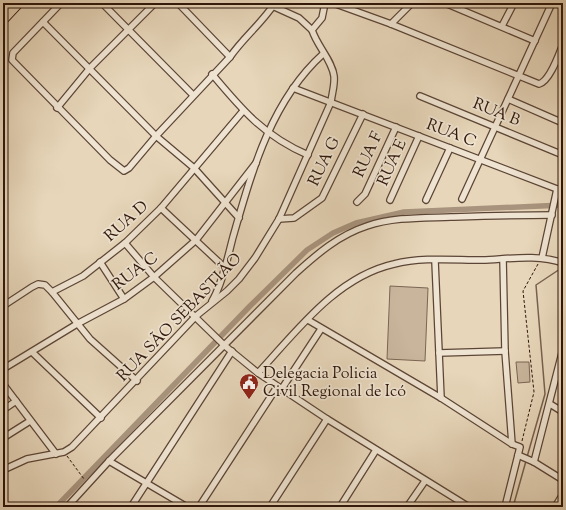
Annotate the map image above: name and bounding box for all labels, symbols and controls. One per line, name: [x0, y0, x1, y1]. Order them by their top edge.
street label: RUA B: [469, 93, 523, 133]
street label: RUA C: [423, 114, 479, 154]
street label: RUA F: [348, 128, 390, 182]
street label: RUA G: [303, 134, 347, 190]
street label: RUA E: [373, 136, 414, 190]
street label: RUA D: [100, 196, 154, 248]
street label: RUA C: [108, 247, 164, 297]
street label: RUA SÃO SEBASTIÃO: [112, 249, 248, 387]
place label: Delegacia Policia Civil Regional de Icó: [263, 363, 406, 404]
public building icon: Delegacia Policia Civil Regional de Icó: [238, 372, 260, 400]

